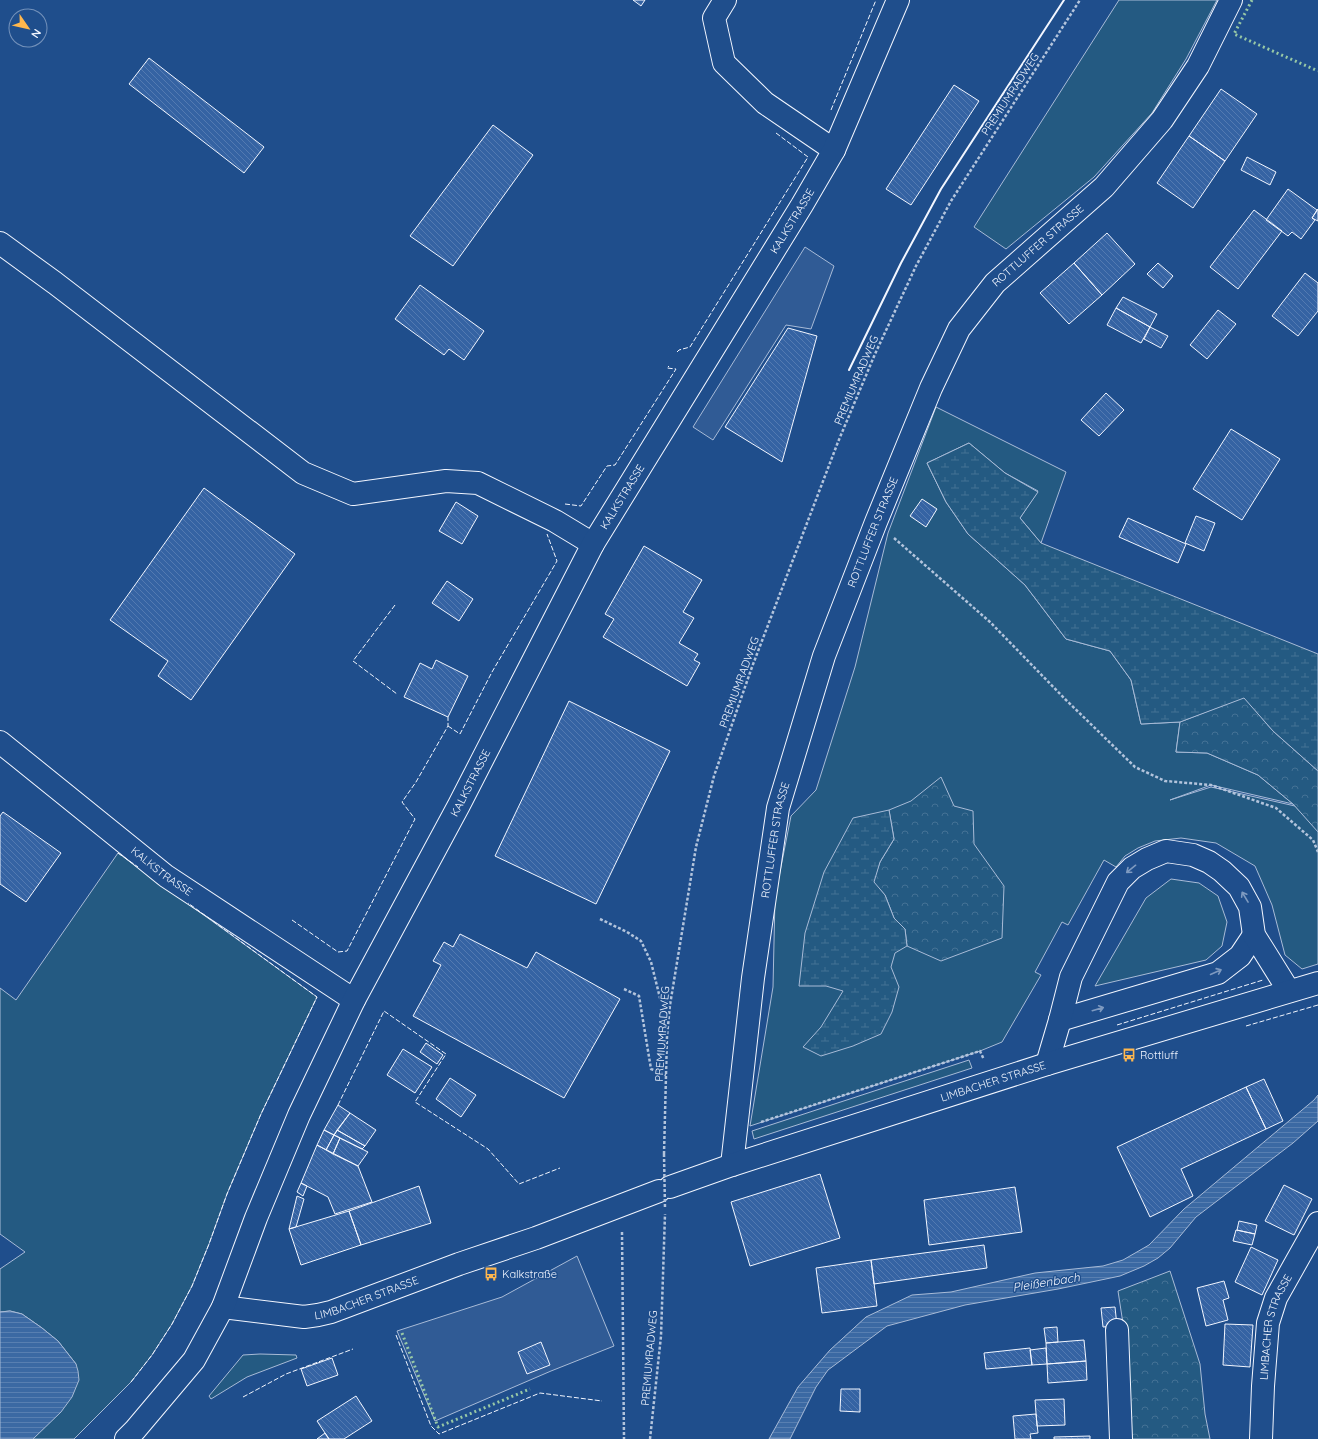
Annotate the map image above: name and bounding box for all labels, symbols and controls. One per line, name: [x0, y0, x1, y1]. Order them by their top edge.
north arrow: [8, 8, 48, 48]
text: N: [28, 26, 44, 41]
street label: PREMIUMRADWEG: [978, 50, 1042, 138]
street label: KALKSTRASSE: [767, 186, 817, 256]
street label: ROTTLUFFER STRASSE: [989, 201, 1086, 290]
street label: PREMIUMRADWEG: [831, 333, 881, 427]
street label: KALKSTRASSE: [597, 462, 647, 532]
street label: ROTTLUFFER STRASSE: [844, 475, 901, 589]
street label: PREMIUMRADWEG: [716, 635, 762, 729]
street label: KALKSTRASSE: [447, 747, 493, 819]
street label: ROTTLUFFER STRASSE: [758, 780, 792, 899]
street label: KALKSTRASSE: [128, 843, 195, 899]
one-way arrow: [1126, 865, 1137, 874]
one-way arrow: [1241, 892, 1249, 903]
one-way arrow: [1210, 968, 1222, 976]
street label: PREMIUMRADWEG: [652, 986, 672, 1082]
one-way arrow: [1091, 1005, 1104, 1012]
bus stop icon: Rottluff: [1121, 1047, 1137, 1063]
place label: Rottluff: [1140, 1048, 1178, 1062]
street label: LIMBACHER STRASSE: [939, 1058, 1047, 1105]
bus stop icon: Kalkstraße: [483, 1266, 499, 1282]
place label: Kalkstraße: [502, 1267, 557, 1281]
water label: Pleißenbach: [1011, 1269, 1081, 1295]
street label: LIMBACHER STRASSE: [1257, 1272, 1295, 1380]
street label: LIMBACHER STRASSE: [313, 1273, 420, 1322]
street label: PREMIUMRADWEG: [638, 1310, 660, 1406]

